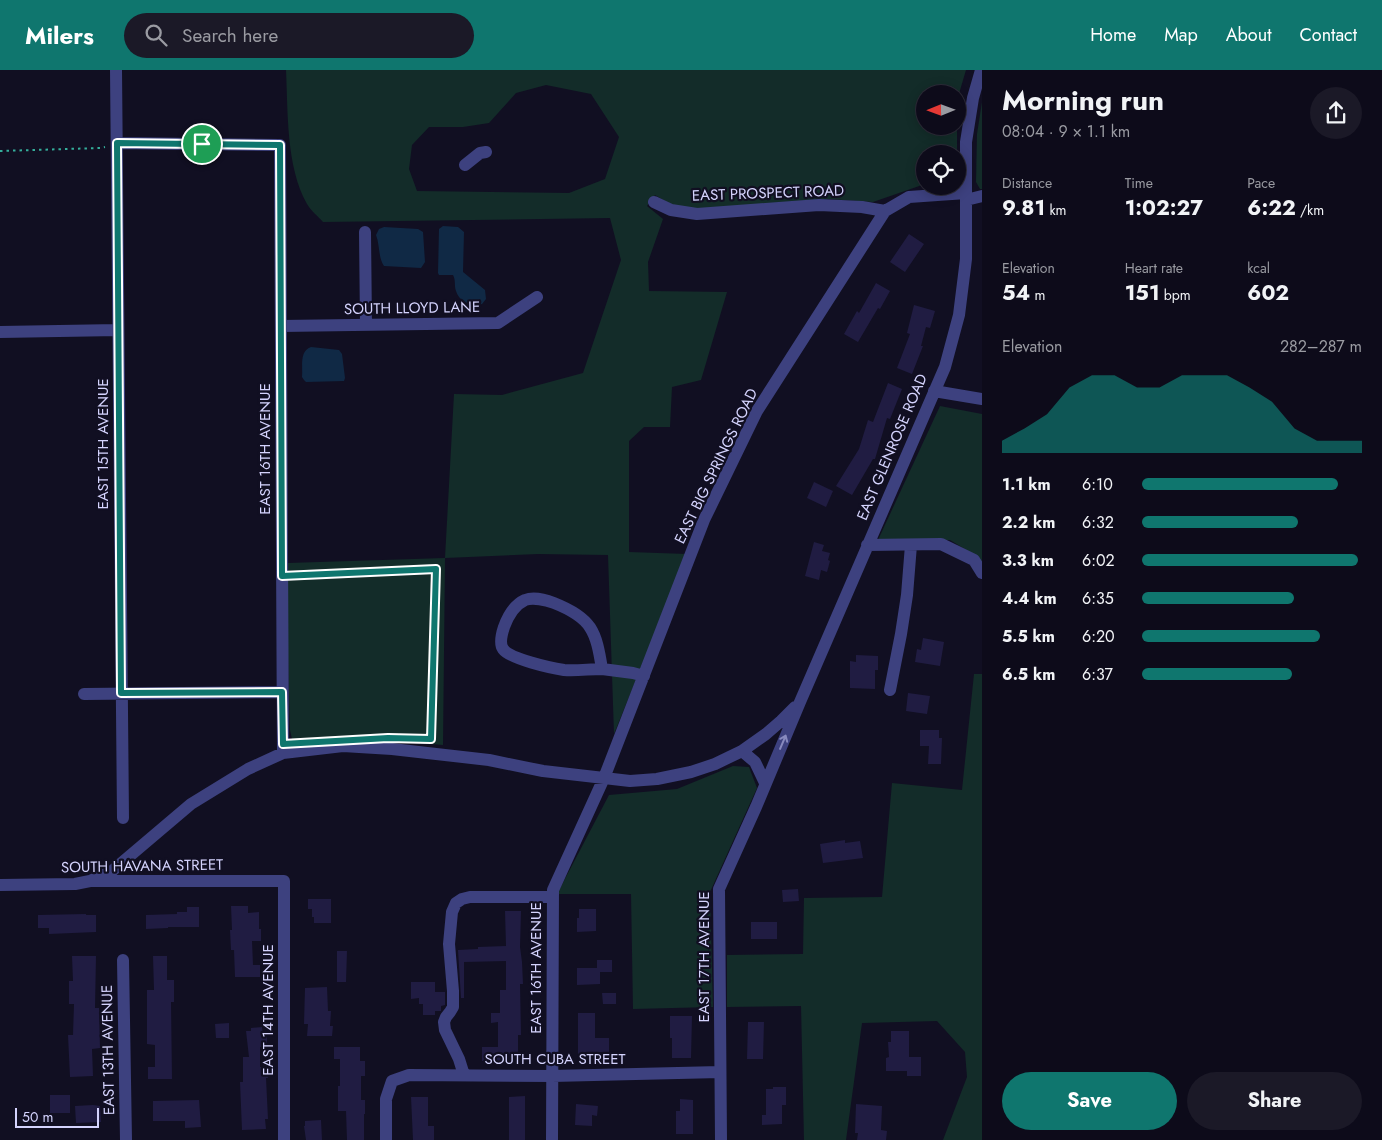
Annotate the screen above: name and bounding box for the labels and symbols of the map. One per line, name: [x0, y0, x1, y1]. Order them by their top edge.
north arrow: [916, 85, 966, 135]
pin: [181, 123, 223, 165]
street label: EAST PROSPECT ROAD: [692, 179, 844, 207]
street label: SOUTH LLOYD LANE: [344, 296, 480, 320]
street label: EAST GLENROSE ROAD: [851, 370, 933, 524]
street label: EAST 15TH AVENUE: [92, 378, 114, 510]
street label: EAST 16TH AVENUE: [254, 383, 276, 515]
street label: EAST BIG SPRINGS ROAD: [669, 385, 763, 547]
one-way arrow: [779, 735, 788, 750]
street label: SOUTH HAVANA STREET: [61, 854, 223, 878]
street label: EAST 17TH AVENUE: [693, 891, 715, 1023]
street label: EAST 16TH AVENUE: [525, 902, 547, 1034]
street label: EAST 14TH AVENUE: [257, 944, 279, 1076]
street label: EAST 13TH AVENUE: [96, 985, 120, 1115]
street label: SOUTH CUBA STREET: [485, 1048, 625, 1070]
scale bar: [15, 1105, 99, 1128]

